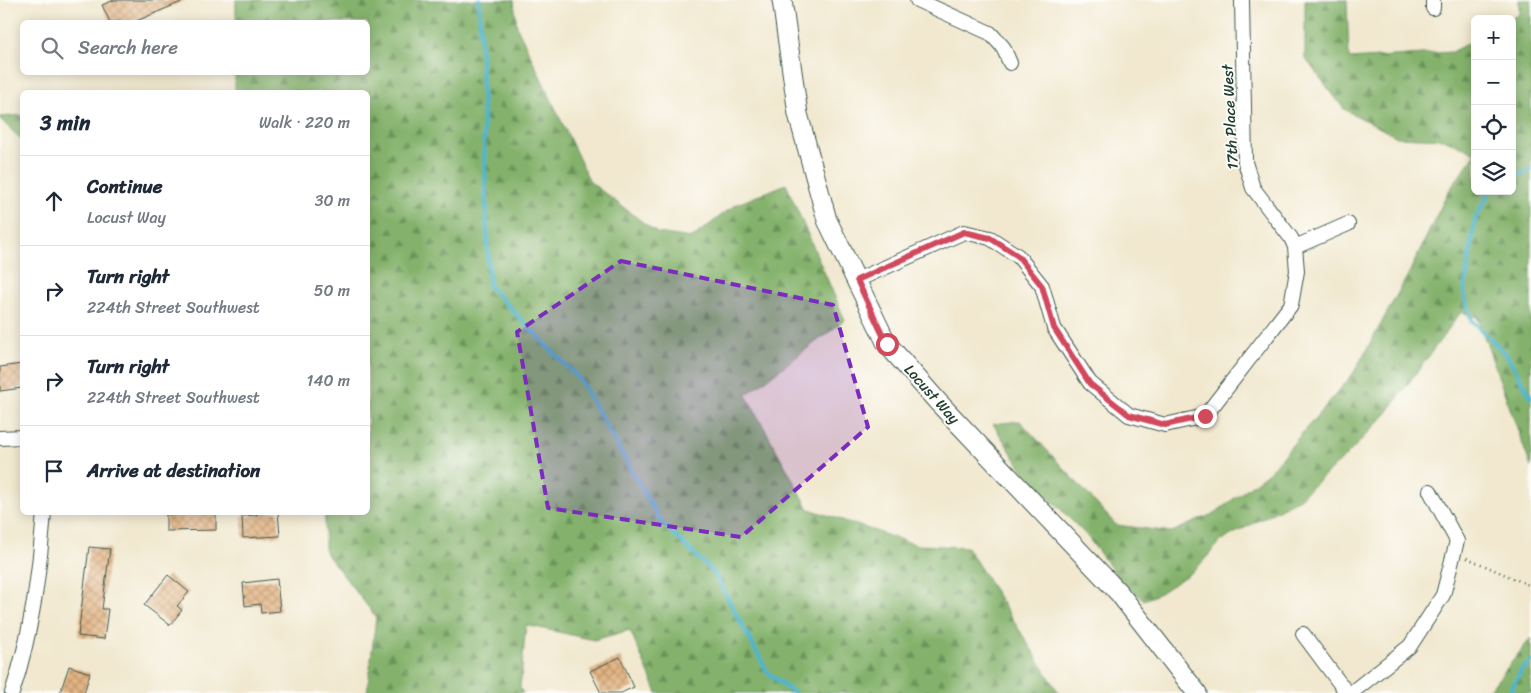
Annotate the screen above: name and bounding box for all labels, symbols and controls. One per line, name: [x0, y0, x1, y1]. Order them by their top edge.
map controls: [1471, 15, 1516, 195]
button: +: [1471, 15, 1516, 60]
search box: [20, 20, 370, 75]
text: Search here: [78, 31, 178, 64]
icon: search: [38, 34, 66, 62]
button: −: [1471, 60, 1516, 105]
street label: 17th Place West: [1214, 63, 1246, 170]
text: 3 min: [40, 104, 90, 142]
button: locate: [1471, 105, 1516, 150]
text: Walk · 220 m: [259, 108, 350, 137]
button: layers: [1471, 150, 1516, 195]
text: Continue: [87, 170, 163, 203]
text: 30 m: [315, 186, 350, 215]
icon: ahead: [40, 187, 68, 215]
text: Locust Way: [87, 203, 166, 232]
text: Turn right: [87, 260, 169, 293]
text: 50 m: [314, 276, 350, 305]
icon: right: [40, 277, 68, 305]
text: 224th Street Southwest: [87, 293, 260, 322]
route start: [876, 333, 899, 356]
text: Turn right: [87, 350, 169, 383]
street label: Locust Way: [898, 358, 966, 430]
text: 140 m: [307, 366, 350, 395]
icon: right: [40, 367, 68, 395]
text: 224th Street Southwest: [87, 383, 260, 412]
route end: [1194, 405, 1217, 428]
text: Arrive at destination: [87, 454, 260, 487]
icon: arrive: [40, 457, 68, 485]

